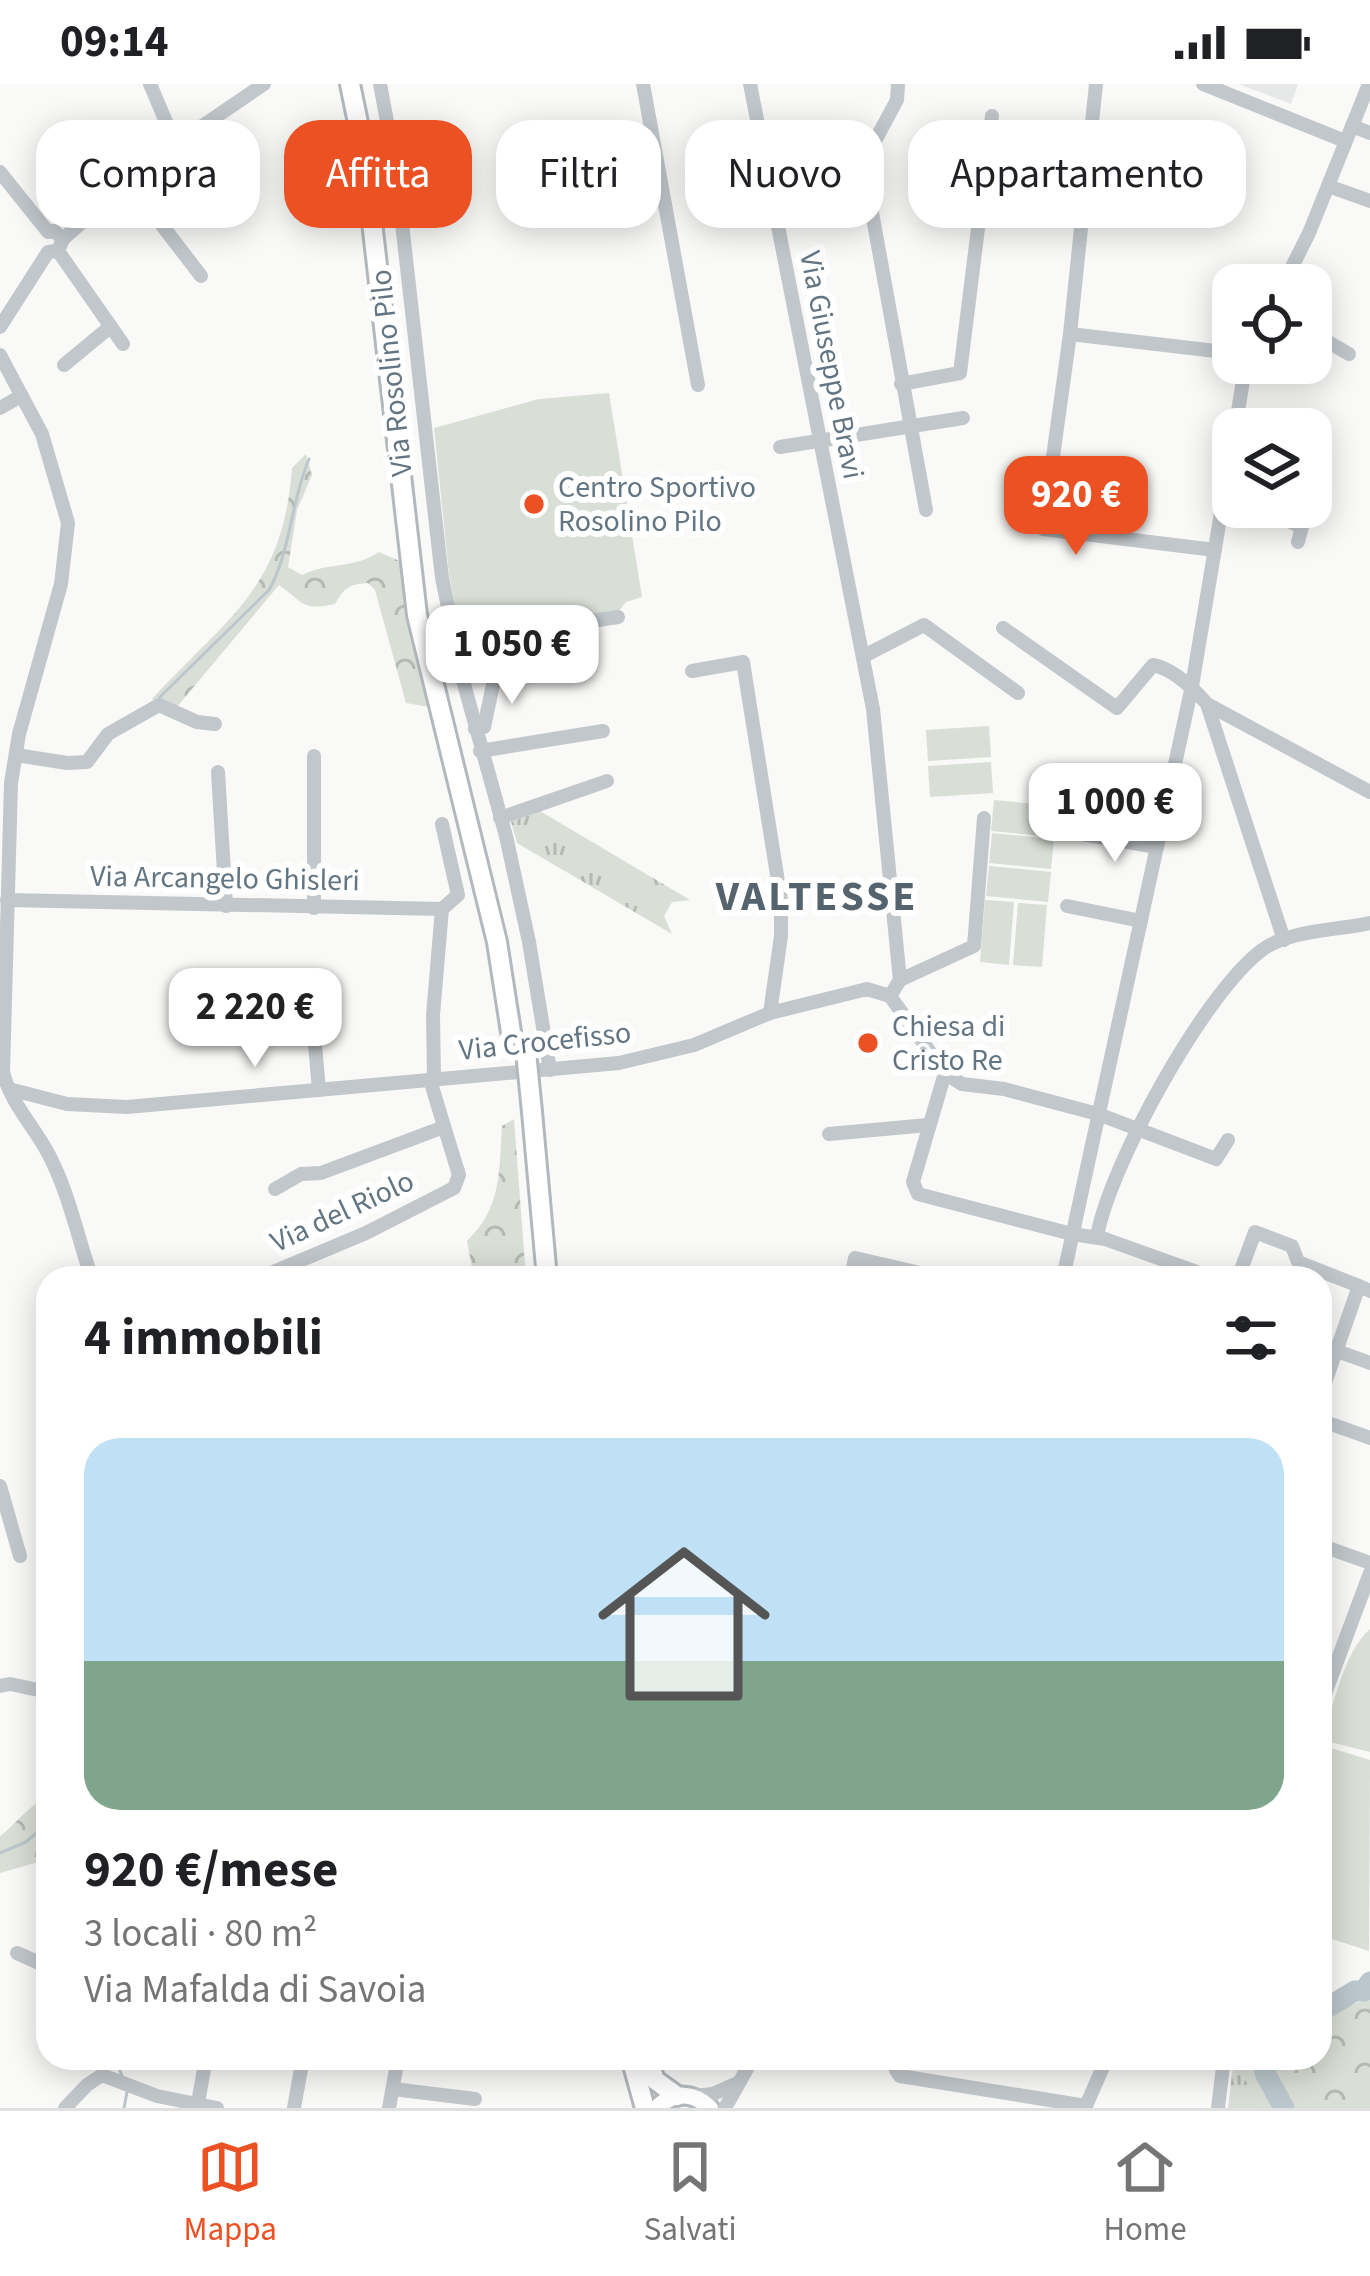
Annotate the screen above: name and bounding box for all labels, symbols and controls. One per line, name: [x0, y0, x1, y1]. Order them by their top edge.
text: 09:14: [60, 10, 169, 74]
chip: Compra: [36, 120, 260, 228]
chip: Affitta: [284, 120, 472, 228]
chip: Filtri: [496, 120, 661, 228]
chip: Nuovo: [685, 120, 884, 228]
chip: Appartamento: [908, 120, 1246, 228]
street label: Via Giuseppe Bravi: [788, 247, 875, 483]
map controls: [1212, 264, 1332, 528]
button: locate: [1212, 264, 1332, 384]
street label: Via Rosolino Pilo: [359, 267, 424, 478]
button: layers: [1212, 408, 1332, 528]
pin: 920 €: [992, 456, 1160, 558]
place label: Centro Sportivo Rosolino Pilo: [558, 466, 756, 543]
text: 920 €: [1031, 467, 1121, 523]
marker: Centro Sportivo Rosolino Pilo: [521, 491, 547, 517]
pin: 1 050 €: [401, 605, 623, 707]
text: 1 050 €: [453, 616, 571, 672]
pin: 1 000 €: [1004, 763, 1226, 865]
text: 1 000 €: [1056, 774, 1174, 830]
street label: Via Arcangelo Ghisleri: [90, 855, 360, 902]
district label: VALTESSE: [715, 867, 918, 927]
pin: 2 220 €: [144, 968, 366, 1070]
text: 2 220 €: [196, 979, 314, 1035]
place label: Chiesa di Cristo Re: [892, 1005, 1005, 1082]
street label: Via Crocefisso: [457, 1011, 633, 1072]
marker: Chiesa di Cristo Re: [855, 1030, 881, 1056]
street label: Via del Riolo: [263, 1159, 421, 1263]
text: 4 immobili: [84, 1302, 323, 1374]
icon: filters: [1218, 1305, 1284, 1371]
icon: home: [576, 1516, 792, 1732]
text: 920 €/mese: [84, 1834, 338, 1906]
text: 3 locali · 80 m²: [84, 1906, 317, 1962]
text: Via Mafalda di Savoia: [84, 1962, 426, 2018]
tab: Mappa: [183, 2134, 277, 2253]
tab: Salvati: [644, 2134, 737, 2253]
tab: Home: [1103, 2134, 1187, 2253]

